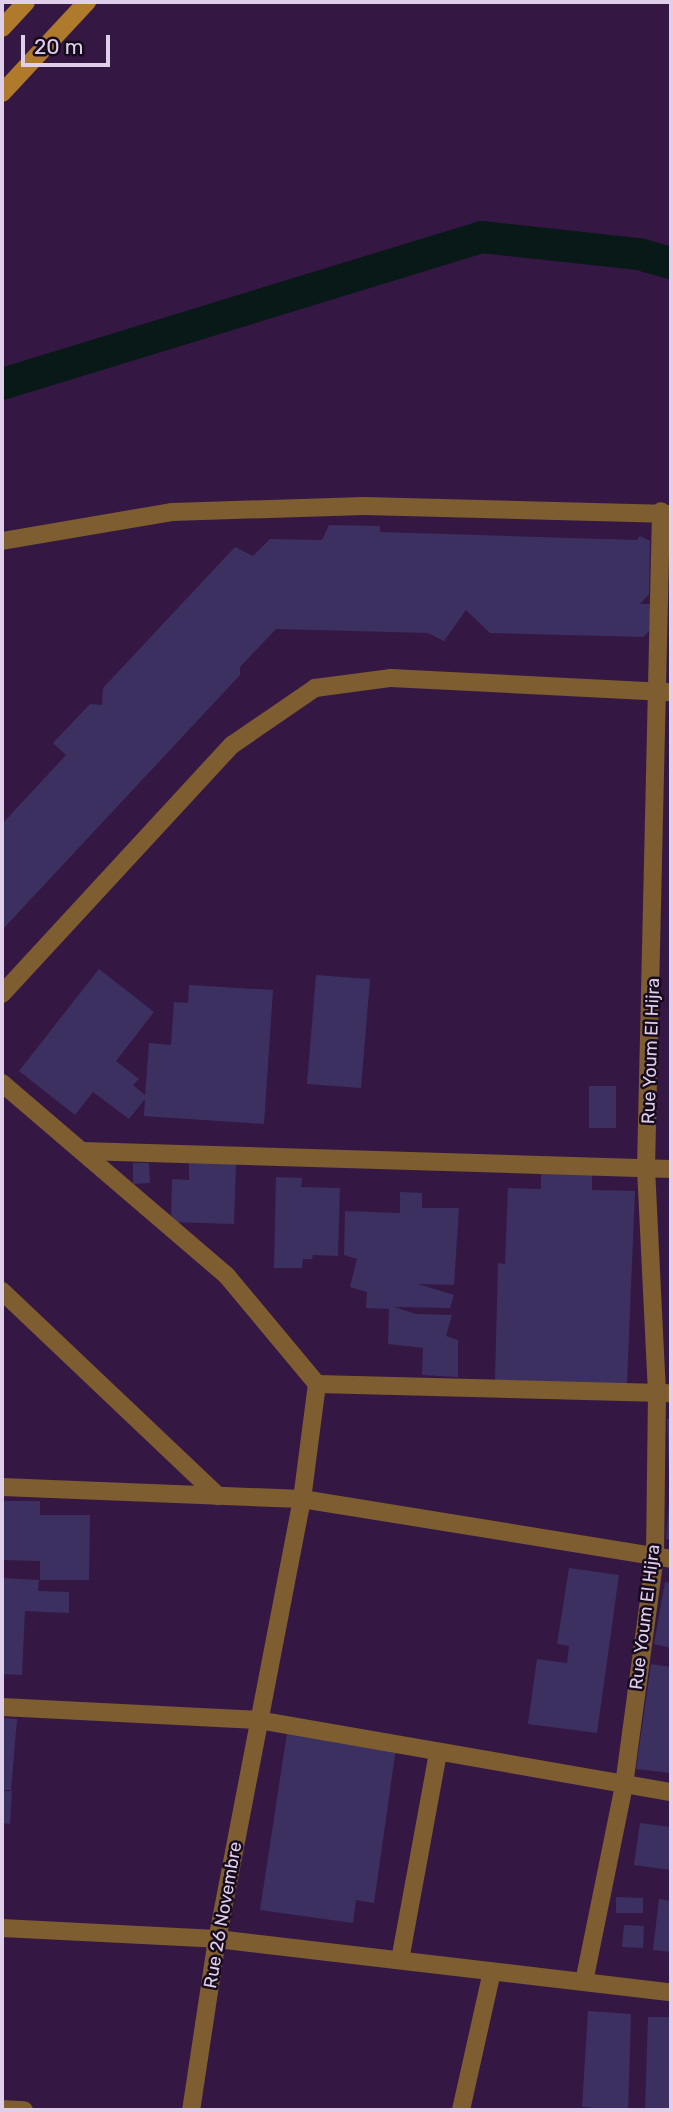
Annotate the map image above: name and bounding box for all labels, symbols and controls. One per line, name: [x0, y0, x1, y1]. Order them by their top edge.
scale bar: [24, 21, 114, 65]
text: 20 m: [34, 34, 83, 59]
street label: Rue Youm El Hijra: [638, 977, 664, 1125]
street label: Rue Youm El Hijra: [625, 1543, 665, 1691]
street label: Rue 26 Novembre: [199, 1840, 247, 1990]

